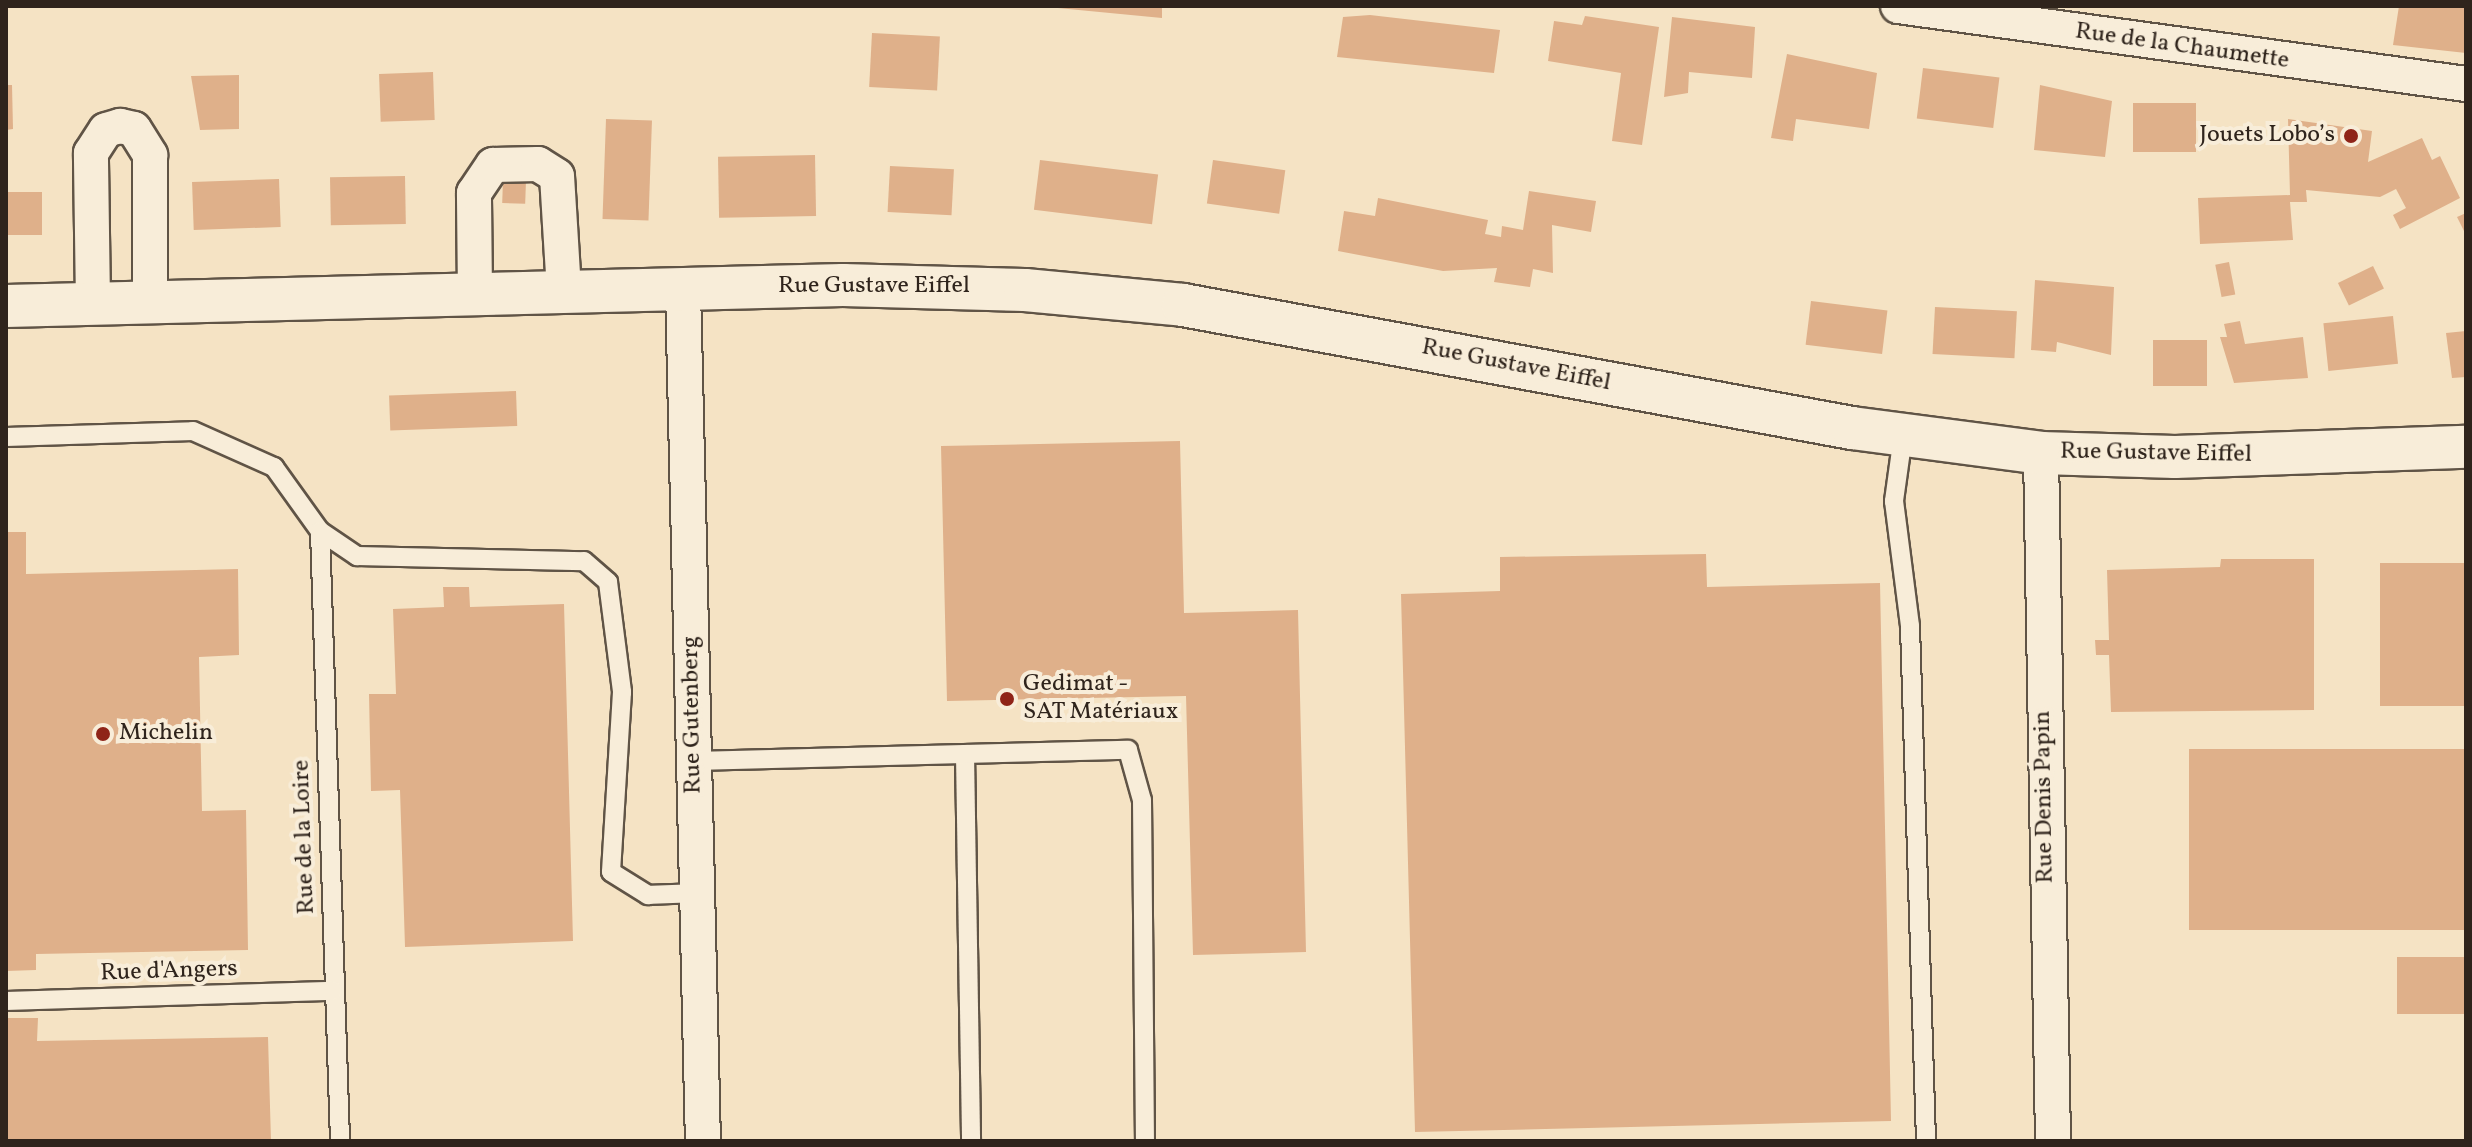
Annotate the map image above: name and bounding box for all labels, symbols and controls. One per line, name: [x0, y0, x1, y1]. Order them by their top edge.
street label: Rue de la Chaumette: [2073, 18, 2291, 76]
place label: Jouets Lobo’s: [2199, 122, 2335, 150]
marker: Jouets Lobo’s: [2342, 127, 2360, 145]
street label: Rue Gustave Eiffel: [778, 273, 970, 301]
street label: Rue Gustave Eiffel: [1419, 334, 1613, 398]
street label: Rue Gustave Eiffel: [2060, 438, 2252, 470]
street label: Rue Gutenberg: [677, 636, 709, 794]
place label: Gedimat - SAT Matériaux: [1023, 671, 1179, 727]
marker: Gedimat - SAT Matériaux: [998, 690, 1016, 708]
street label: Rue Denis Papin: [2029, 710, 2061, 884]
place label: Michelin: [119, 720, 213, 748]
marker: Michelin: [94, 725, 112, 743]
street label: Rue de la Loire: [288, 759, 322, 915]
street label: Rue d'Angers: [100, 955, 238, 989]

